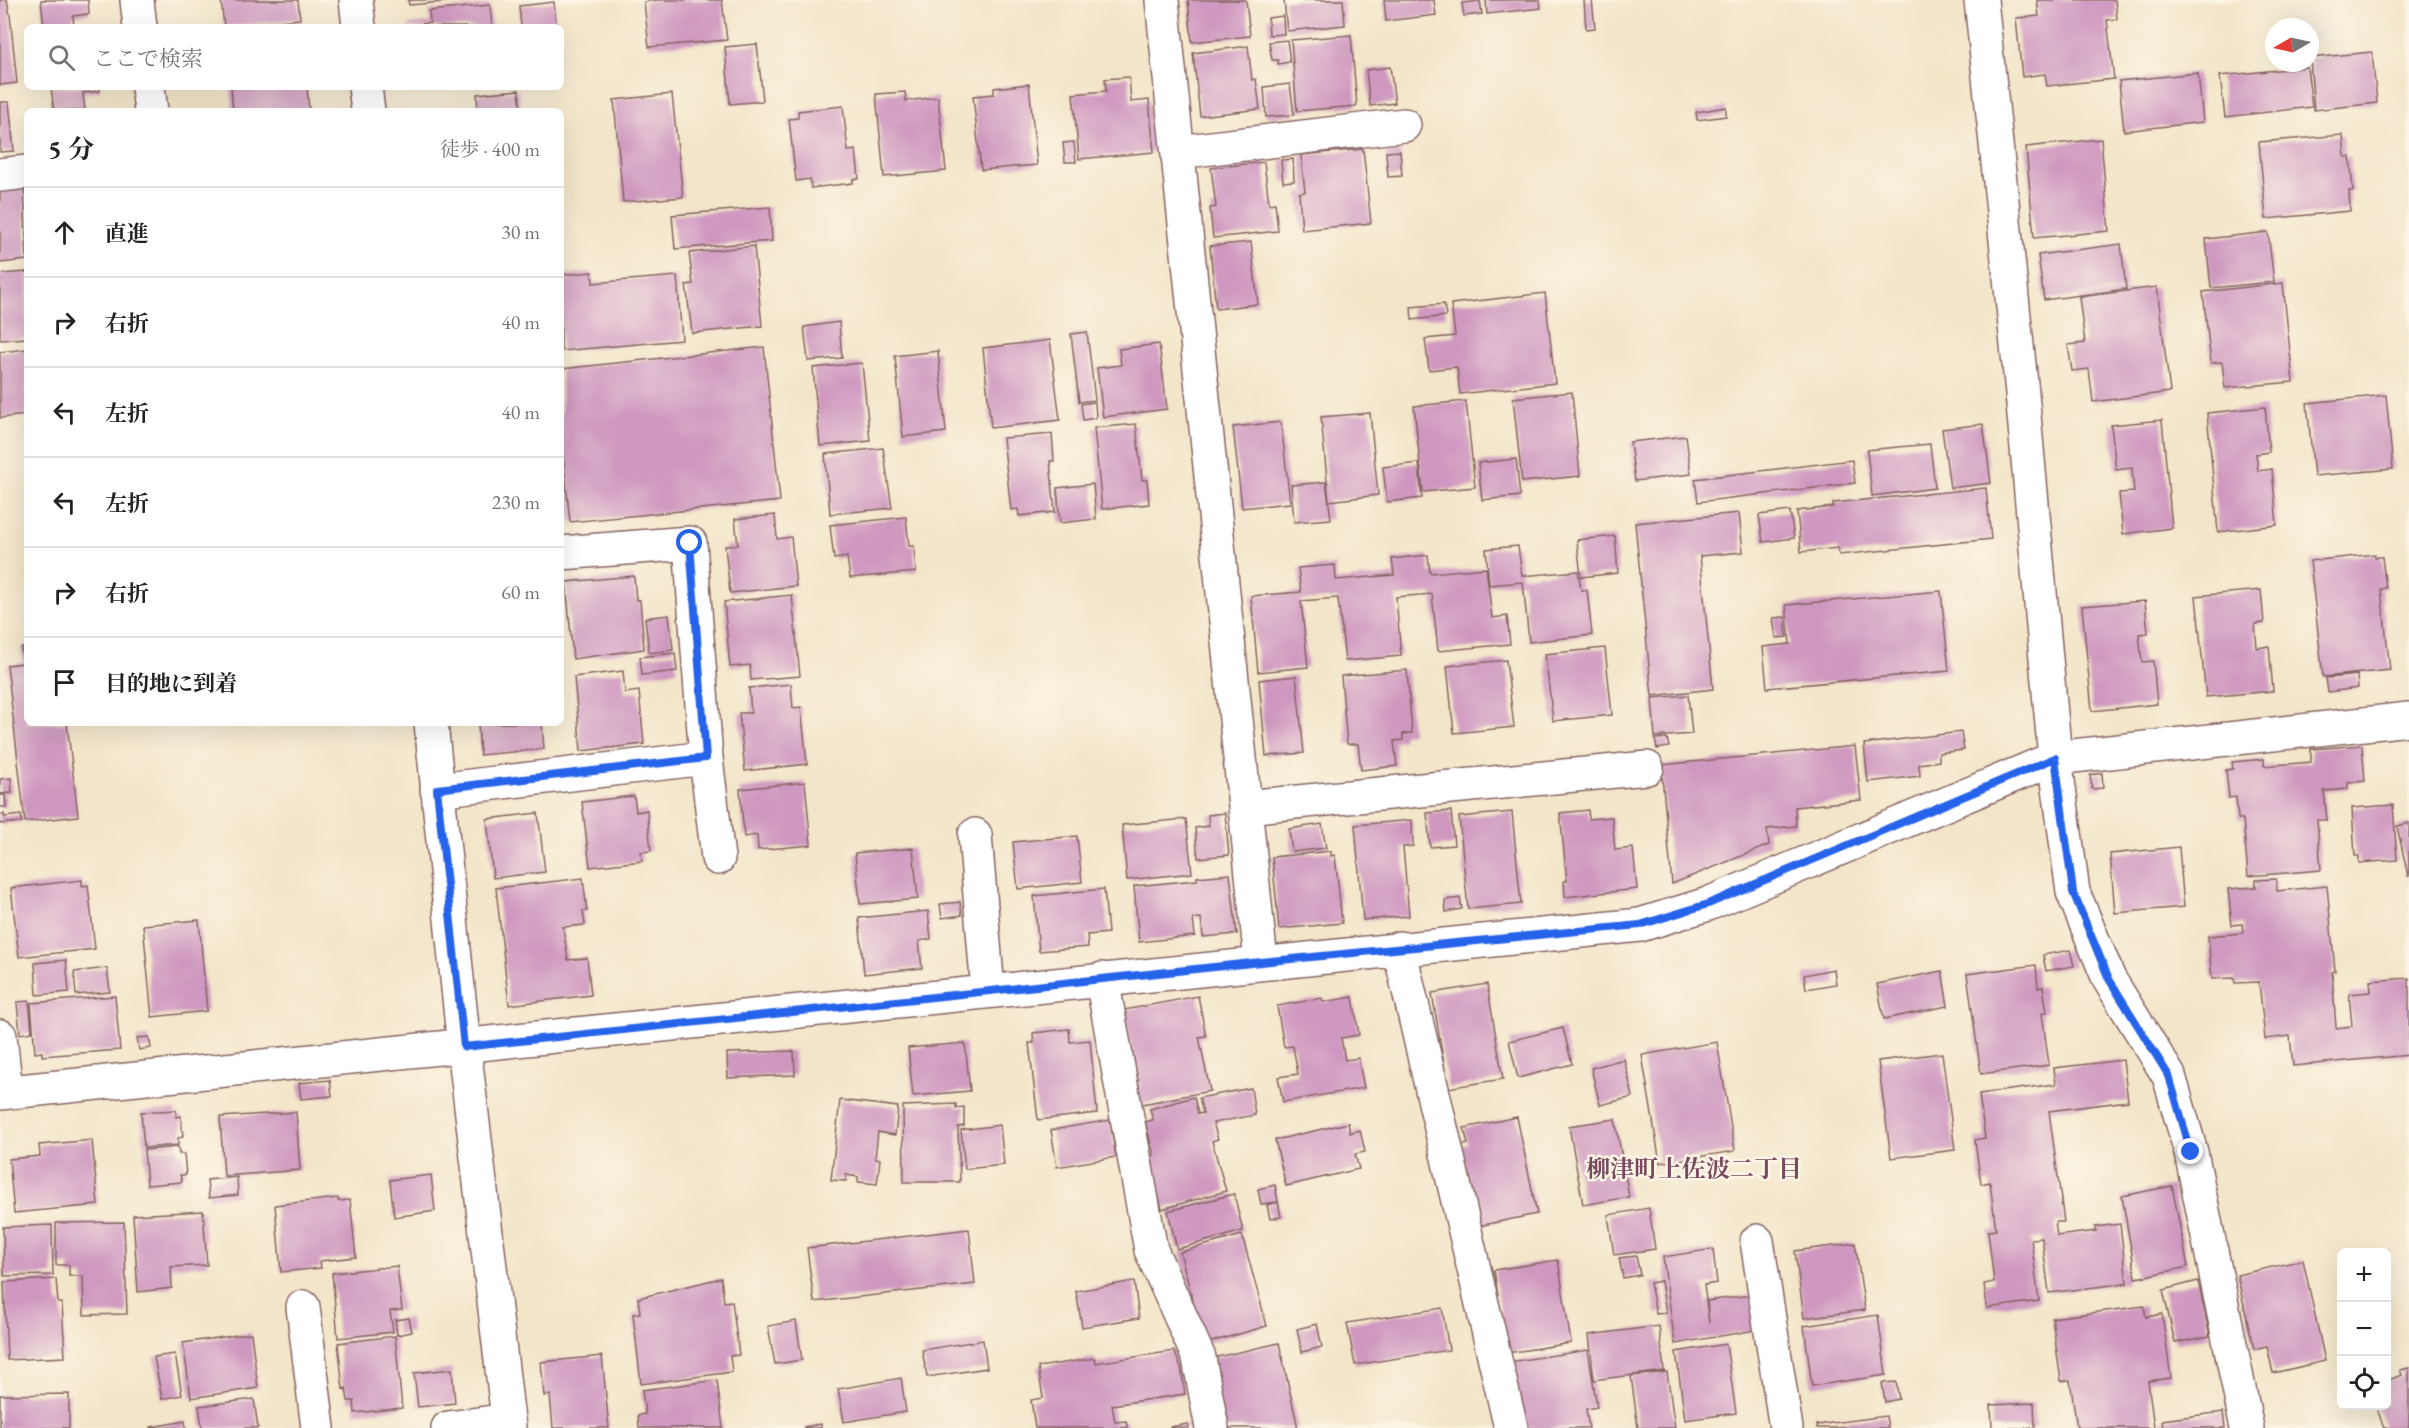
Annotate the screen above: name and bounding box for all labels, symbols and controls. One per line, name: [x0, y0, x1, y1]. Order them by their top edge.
north arrow: [2265, 18, 2319, 72]
search box: [24, 24, 564, 90]
icon: search: [45, 41, 78, 74]
text: ここで検索: [93, 44, 203, 73]
text: 5 分: [48, 132, 94, 166]
text: 徒歩 · 400 m: [440, 136, 540, 162]
icon: ahead: [48, 216, 81, 249]
text: 直進: [105, 219, 149, 248]
text: 30 m: [501, 219, 540, 245]
icon: right: [48, 306, 81, 339]
text: 右折: [105, 309, 149, 338]
text: 40 m: [501, 309, 540, 335]
icon: left: [48, 396, 81, 429]
text: 左折: [105, 399, 149, 428]
text: 40 m: [501, 399, 540, 425]
icon: left: [48, 486, 81, 519]
text: 左折: [105, 489, 149, 518]
text: 230 m: [492, 489, 540, 515]
route start: [676, 529, 702, 555]
icon: right: [48, 576, 81, 609]
text: 右折: [105, 579, 149, 608]
text: 60 m: [501, 579, 540, 605]
icon: arrive: [48, 666, 81, 699]
text: 目的地に到着: [105, 669, 237, 698]
route end: [2177, 1138, 2203, 1164]
district label: 柳津町上佐波二丁目: [1586, 1153, 1802, 1184]
map controls: [2337, 1248, 2391, 1410]
button: +: [2337, 1248, 2391, 1302]
button: −: [2337, 1302, 2391, 1356]
button: locate: [2337, 1356, 2391, 1410]

